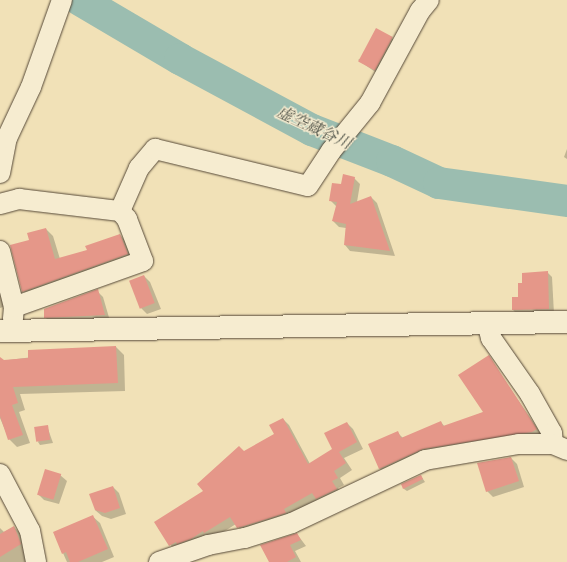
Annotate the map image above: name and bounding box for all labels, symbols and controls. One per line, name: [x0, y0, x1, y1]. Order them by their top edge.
water label: 虚空蔵谷川: [274, 102, 354, 154]

